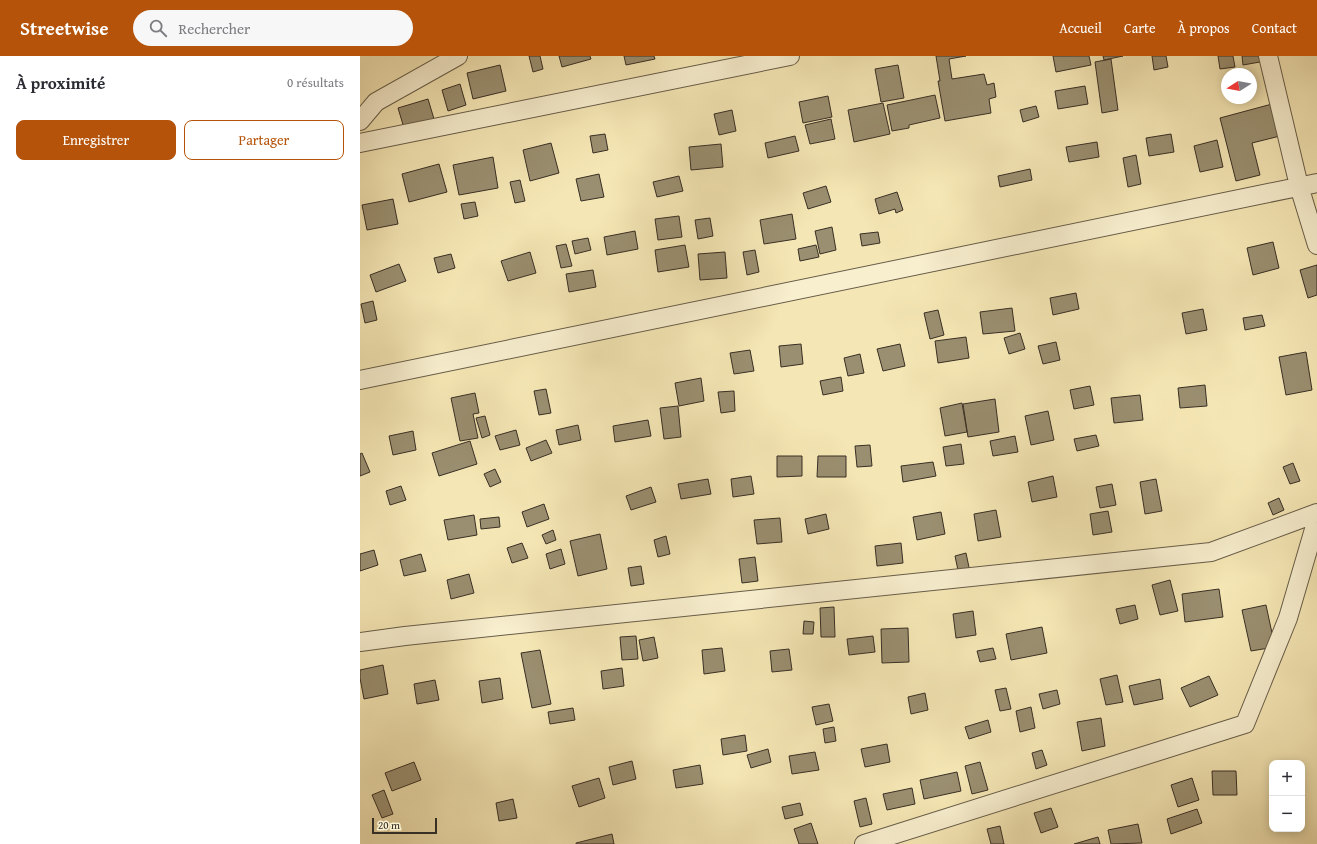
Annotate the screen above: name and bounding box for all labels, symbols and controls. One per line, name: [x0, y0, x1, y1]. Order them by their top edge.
search box: [133, 10, 413, 46]
text: Streetwise: [20, 14, 109, 42]
icon: search: [147, 17, 169, 39]
text: Rechercher: [179, 18, 250, 39]
text: Accueil: [1059, 18, 1102, 38]
text: Carte: [1124, 18, 1156, 38]
text: À propos: [1178, 18, 1230, 38]
text: Contact: [1252, 18, 1297, 38]
north arrow: [1221, 68, 1257, 104]
text: À proximité: [16, 70, 105, 95]
text: 0 résultats: [287, 73, 344, 92]
button: Enregistrer: [16, 120, 176, 160]
button: Partager: [184, 120, 344, 160]
map controls: [1269, 760, 1305, 832]
button: +: [1269, 760, 1305, 796]
button: −: [1269, 796, 1305, 832]
scale bar: [372, 816, 437, 835]
text: 20 m: [378, 817, 400, 833]

